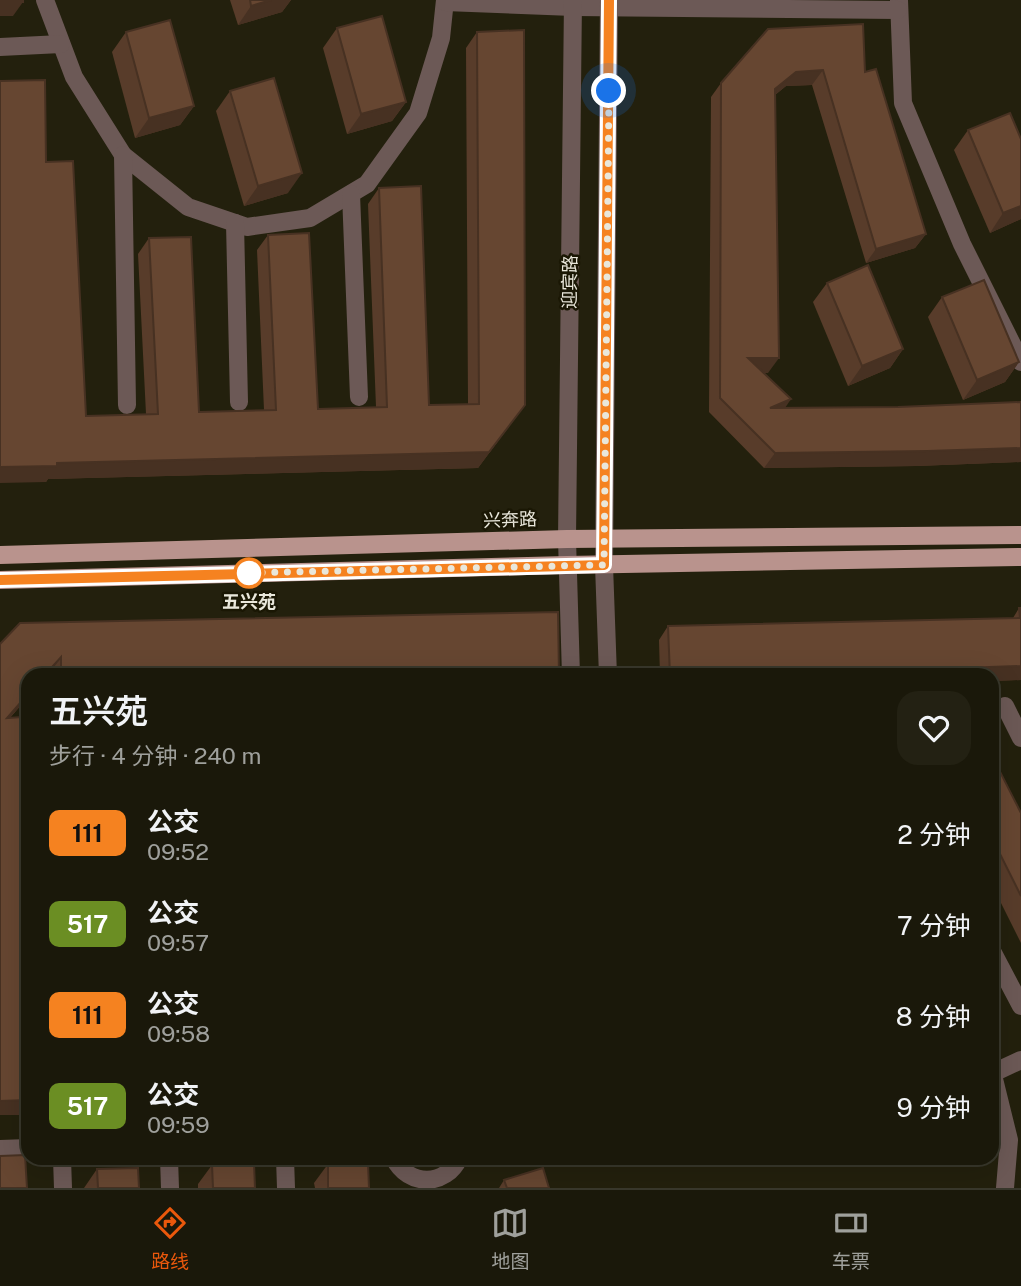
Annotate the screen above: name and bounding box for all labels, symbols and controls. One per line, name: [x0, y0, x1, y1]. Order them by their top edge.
your location: [591, 73, 626, 108]
street label: 迎宾路: [559, 255, 580, 309]
street label: 兴奔路: [483, 508, 537, 531]
marker: 五兴苑: [234, 558, 264, 588]
place label: 五兴苑: [222, 591, 276, 612]
button: heart: [897, 691, 971, 765]
text: 五兴苑: [49, 692, 148, 730]
text: 步行 · 4 分钟 · 240 m: [49, 742, 261, 769]
text: 公交: [147, 806, 199, 837]
text: 111: [72, 819, 103, 847]
text: 2 分钟: [897, 819, 971, 850]
text: 09:52: [147, 838, 209, 865]
text: 公交: [147, 897, 199, 928]
text: 517: [67, 910, 108, 938]
text: 7 分钟: [897, 910, 971, 941]
text: 09:57: [147, 929, 209, 956]
text: 公交: [147, 988, 199, 1019]
text: 111: [72, 1001, 103, 1029]
text: 8 分钟: [896, 1001, 971, 1032]
text: 09:58: [147, 1020, 210, 1047]
text: 公交: [147, 1079, 199, 1110]
text: 517: [67, 1092, 108, 1120]
text: 9 分钟: [896, 1092, 971, 1123]
text: 09:59: [147, 1111, 210, 1138]
tab: 路线: [151, 1204, 189, 1273]
tab: 地图: [491, 1204, 530, 1273]
tab: 车票: [832, 1204, 870, 1273]

